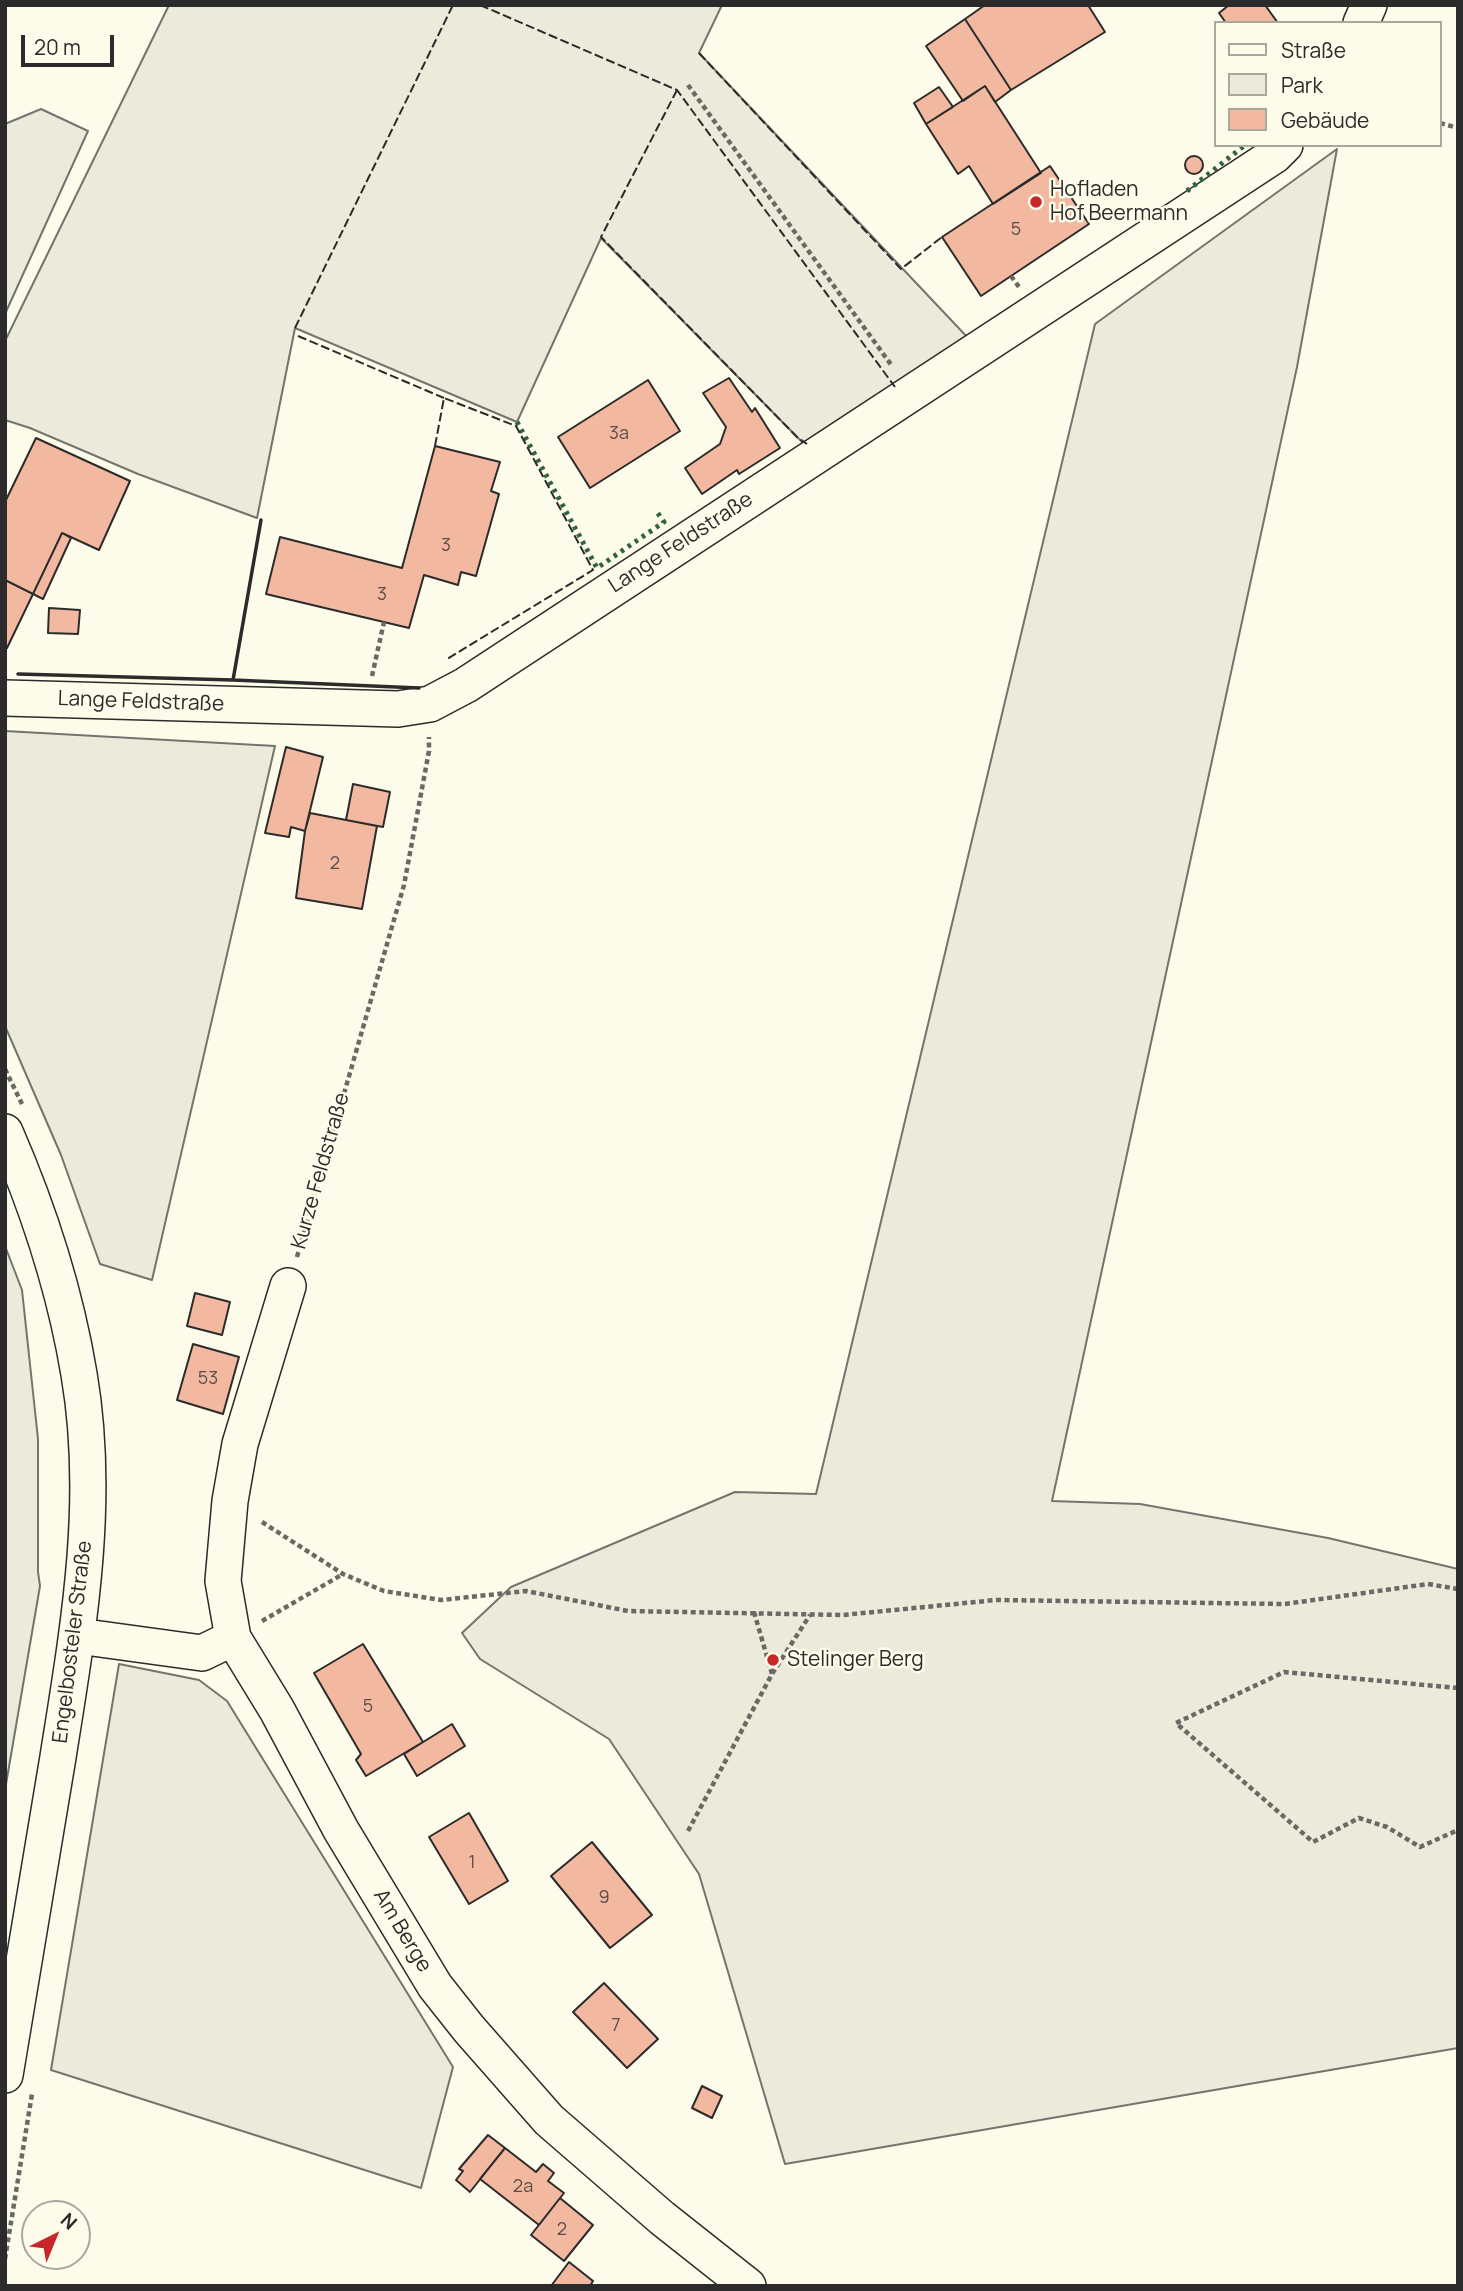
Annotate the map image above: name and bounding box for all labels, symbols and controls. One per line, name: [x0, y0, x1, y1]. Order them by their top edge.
scale bar: [24, 21, 117, 65]
legend: [1214, 21, 1442, 147]
text: 20 m: [34, 33, 81, 61]
text: Straße: [1281, 36, 1346, 64]
text: Park: [1281, 71, 1323, 99]
text: Gebäude: [1281, 106, 1369, 134]
place label: Hofladen Hof Beermann: [1050, 177, 1188, 227]
marker: Hofladen Hof Beermann: [1028, 194, 1044, 210]
house number: 5: [1011, 219, 1021, 241]
house number: 3a: [609, 423, 629, 445]
street label: Lange Feldstraße: [604, 487, 758, 599]
house number: 3: [441, 535, 451, 557]
house number: 3: [377, 584, 387, 606]
street label: Lange Feldstraße: [57, 686, 225, 718]
house number: 2: [330, 853, 340, 875]
street label: Kurze Feldstraße: [287, 1090, 355, 1252]
house number: 53: [198, 1368, 218, 1390]
street label: Engelbosteler Straße: [48, 1539, 98, 1745]
place label: Stelinger Berg: [787, 1647, 924, 1673]
marker: Stelinger Berg: [765, 1652, 781, 1668]
house number: 5: [363, 1696, 373, 1718]
house number: 1: [468, 1852, 476, 1874]
street label: Am Berge: [367, 1885, 437, 1977]
house number: 9: [598, 1887, 610, 1909]
house number: 7: [611, 2015, 621, 2037]
house number: 2a: [513, 2176, 533, 2198]
north arrow: [21, 2200, 91, 2270]
text: N: [55, 2207, 83, 2235]
house number: 2: [557, 2219, 567, 2241]

